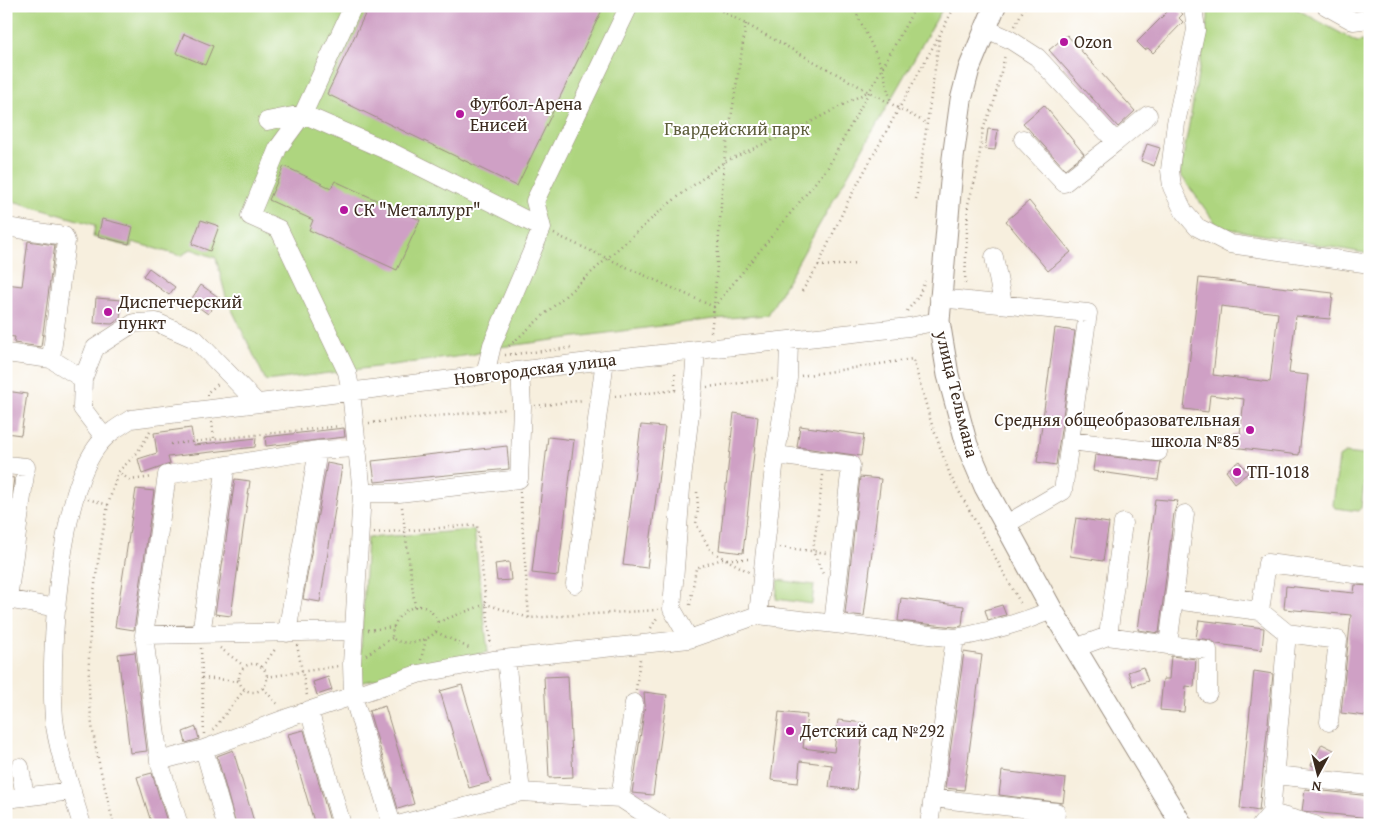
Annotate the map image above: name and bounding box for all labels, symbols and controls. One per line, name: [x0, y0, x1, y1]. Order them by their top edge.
place label: Ozon: [1074, 28, 1112, 55]
marker: Ozon: [1058, 36, 1070, 48]
place label: Футбол-Арена Енисей: [470, 90, 583, 138]
marker: Футбол-Арена Енисей: [454, 108, 466, 120]
park label: Гвардейский парк: [664, 115, 810, 142]
place label: СК "Металлург": [354, 196, 481, 223]
marker: СК "Металлург": [338, 204, 350, 216]
place label: Диспетчерский пункт: [117, 288, 242, 336]
marker: Диспетчерский пункт: [102, 306, 114, 318]
street label: улица Тельмана: [928, 327, 986, 461]
street label: Новгородская улица: [452, 345, 618, 392]
place label: Средняя общеобразовательная школа №85: [994, 406, 1240, 454]
marker: Средняя общеобразовательная школа №85: [1244, 424, 1256, 436]
place label: ТП-1018: [1247, 458, 1310, 485]
marker: ТП-1018: [1231, 466, 1243, 478]
place label: Детский сад №292: [799, 717, 945, 744]
marker: Детский сад №292: [784, 725, 796, 737]
north arrow: [1294, 748, 1344, 798]
text: N: [1310, 776, 1322, 797]

